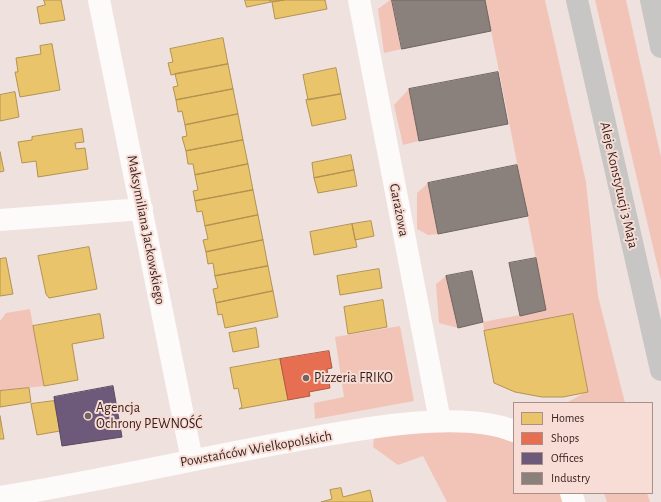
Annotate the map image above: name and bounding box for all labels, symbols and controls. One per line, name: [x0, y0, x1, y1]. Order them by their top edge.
street label: Aleje Konstytucji 3 Maja: [596, 120, 642, 250]
street label: Maksymiliana Jackowskiego: [123, 154, 169, 306]
street label: Garażowa: [386, 182, 412, 238]
place label: Pizzeria FRIKO: [314, 370, 393, 386]
marker: Pizzeria FRIKO: [301, 373, 311, 383]
place label: Agencja Ochrony PEWNOŚĆ: [96, 400, 203, 432]
legend: [513, 402, 653, 494]
marker: Agencja Ochrony PEWNOŚĆ: [83, 411, 93, 421]
text: Homes: [551, 412, 584, 424]
street label: Powstańców Wielkopolskich: [179, 427, 333, 471]
text: Shops: [551, 432, 579, 444]
text: Offices: [551, 452, 584, 464]
text: Industry: [551, 472, 590, 484]

